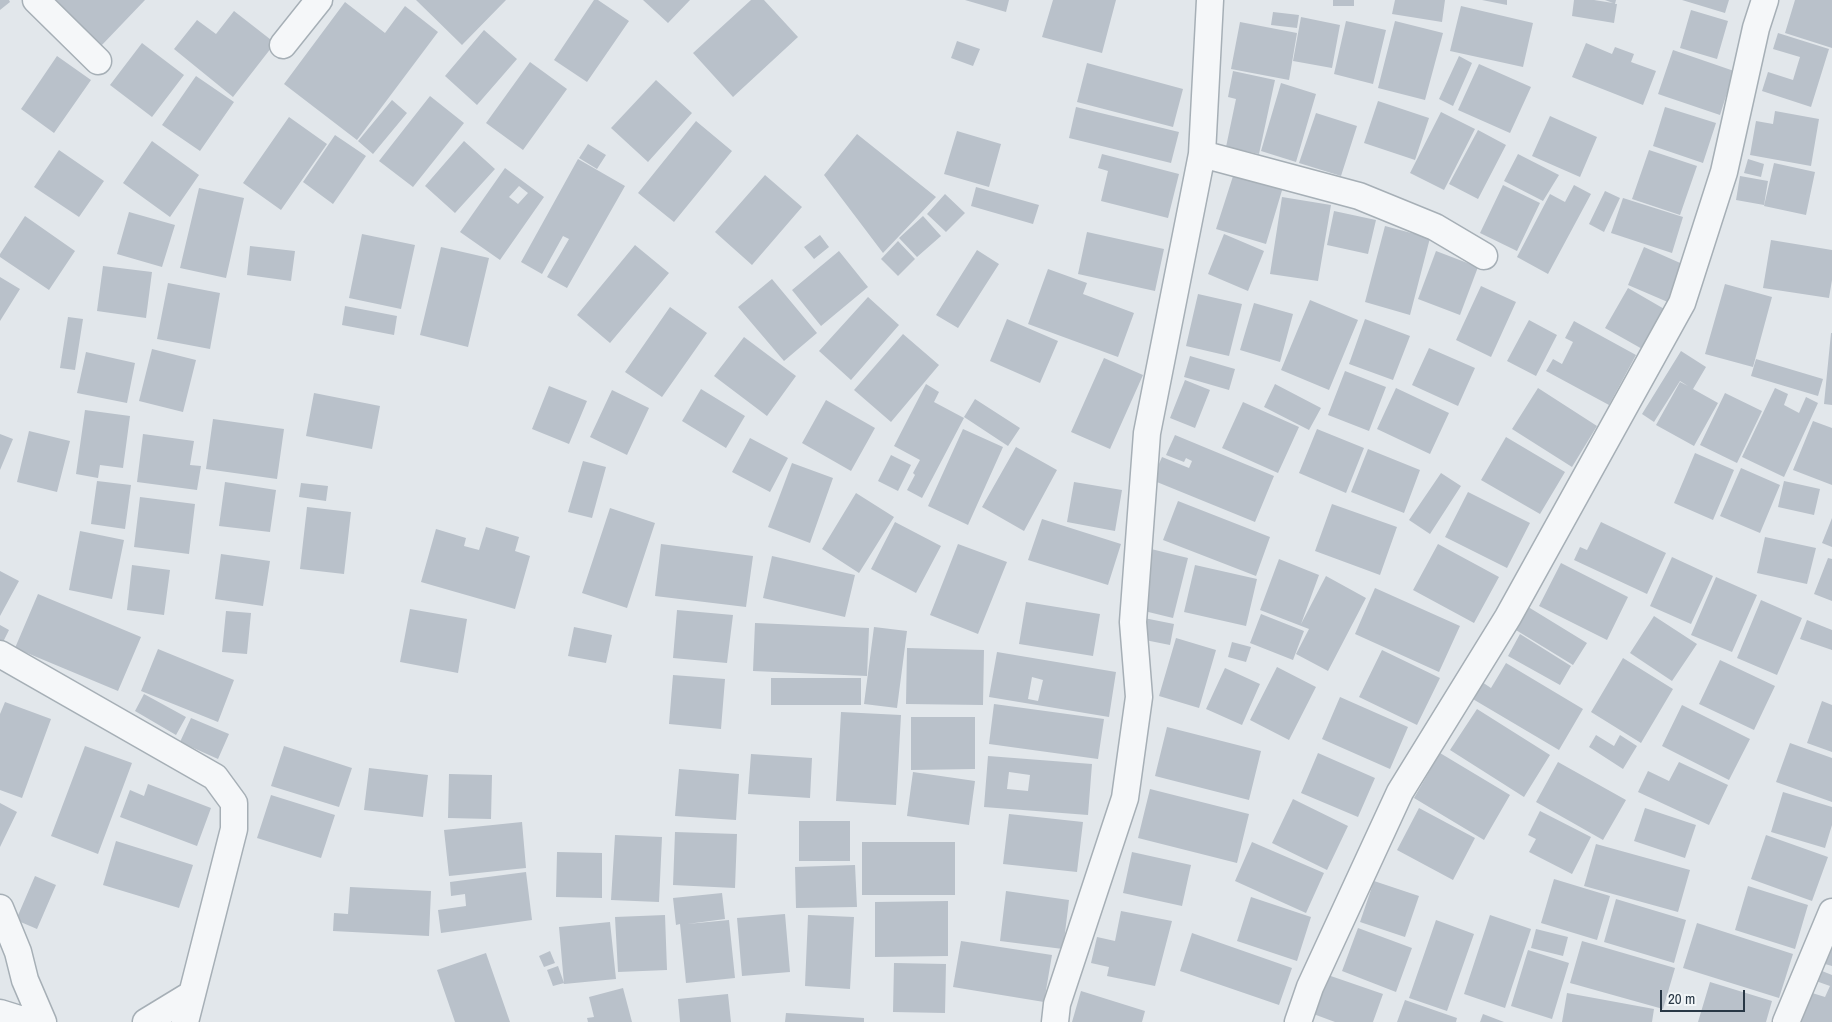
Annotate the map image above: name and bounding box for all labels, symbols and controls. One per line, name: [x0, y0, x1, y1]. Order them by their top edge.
scale bar: [1662, 980, 1747, 1012]
text: 20 m: [1668, 988, 1695, 1009]

